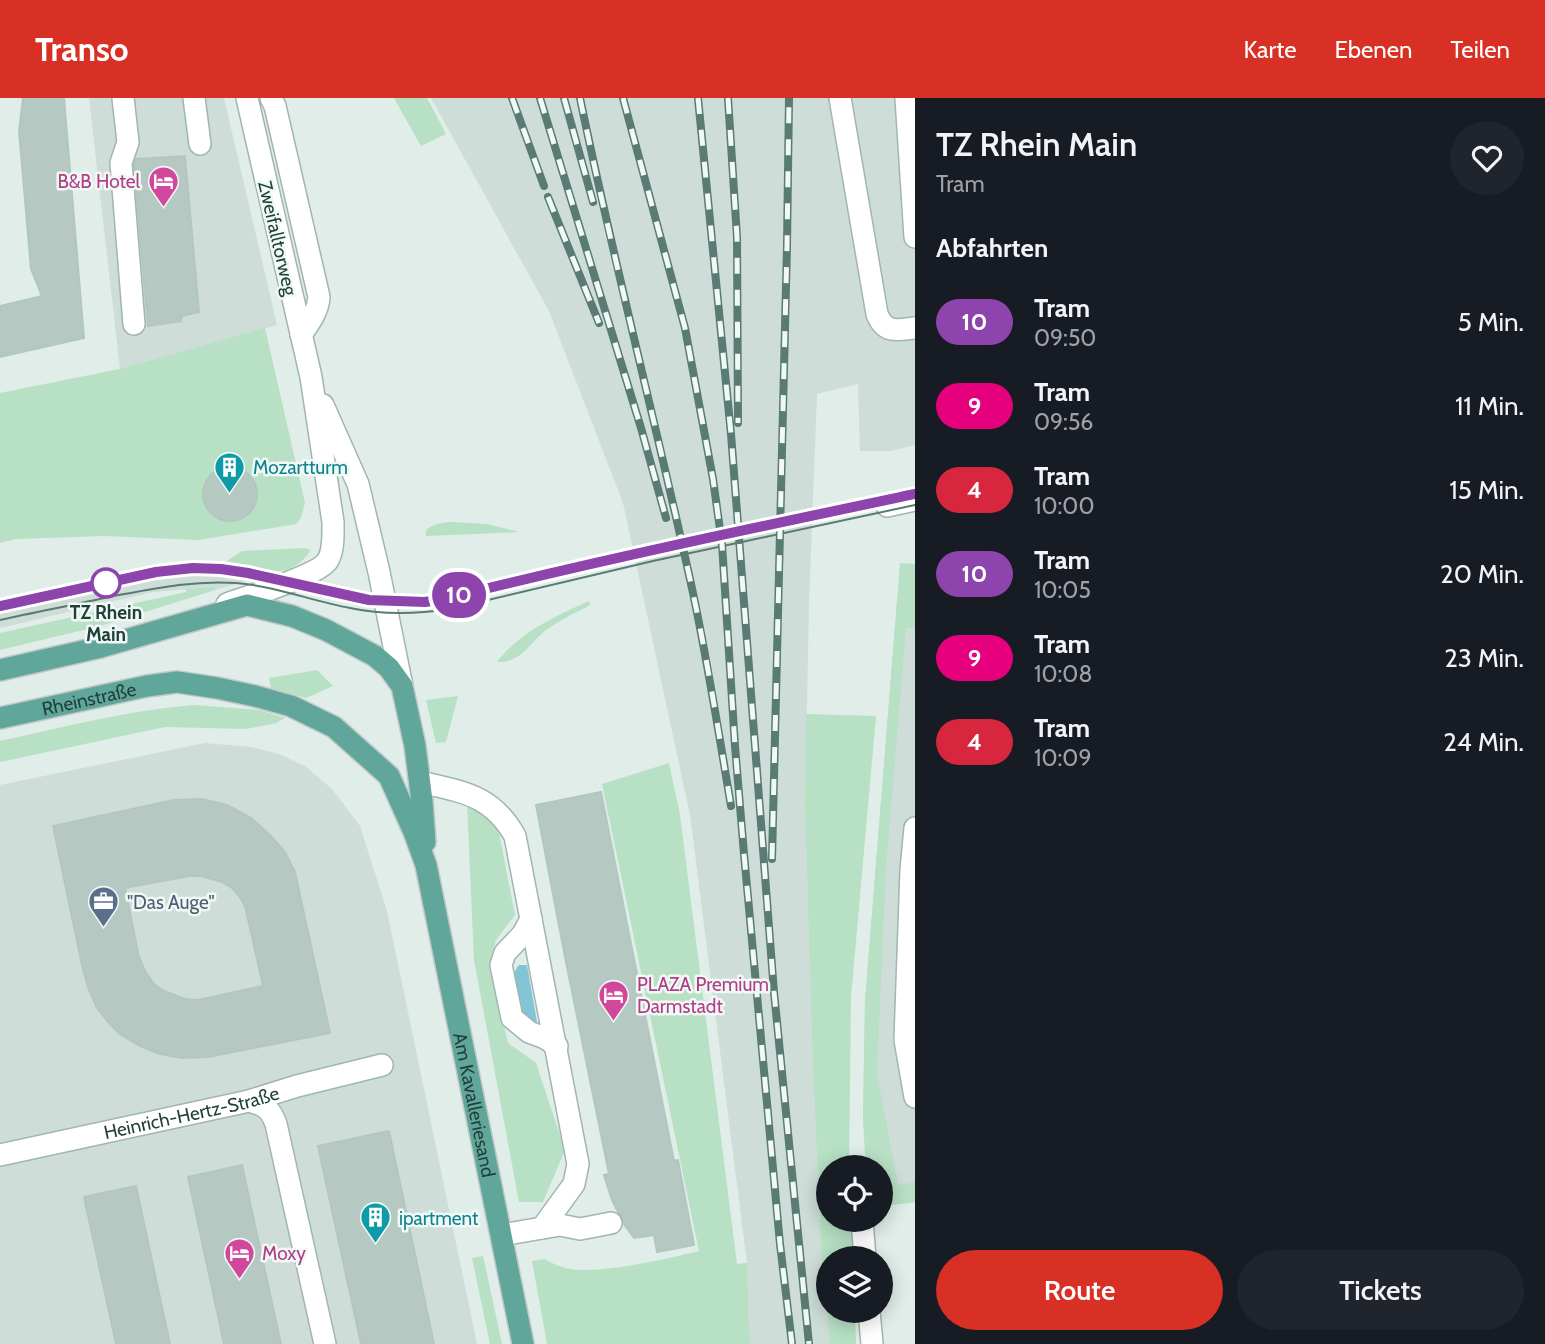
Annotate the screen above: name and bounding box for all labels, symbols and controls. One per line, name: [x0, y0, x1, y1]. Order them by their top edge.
text: Transo: [35, 29, 129, 69]
text: Karte: [1243, 35, 1296, 64]
text: Ebenen: [1334, 35, 1412, 64]
text: Teilen: [1450, 35, 1510, 64]
button: heart: [1450, 121, 1524, 195]
text: TZ Rhein Main: [936, 124, 1137, 164]
hotel icon: B&B Hotel: [146, 164, 180, 208]
place label: B&B Hotel: [57, 170, 141, 193]
text: Tram: [936, 170, 985, 198]
street label: Zweifalltorweg: [253, 178, 302, 298]
text: Abfahrten: [936, 232, 1048, 264]
text: Tram: [1034, 292, 1090, 324]
text: 5 Min.: [1458, 306, 1524, 338]
text: 10: [962, 307, 987, 336]
text: 09:50: [1034, 324, 1096, 352]
text: Tram: [1034, 376, 1090, 408]
text: 11 Min.: [1455, 390, 1524, 422]
text: 9: [968, 391, 981, 420]
text: 09:56: [1034, 408, 1093, 436]
building icon: Mozartturm: [213, 450, 247, 494]
place label: Mozartturm: [253, 456, 348, 479]
text: Tram: [1034, 460, 1090, 492]
text: 15 Min.: [1449, 474, 1524, 506]
text: 4: [967, 475, 982, 504]
text: 10:00: [1034, 492, 1094, 520]
text: Tram: [1034, 544, 1090, 576]
text: 20 Min.: [1440, 558, 1524, 590]
text: 10: [962, 559, 987, 588]
marker: TZ Rhein Main: [91, 568, 121, 598]
line badge: 10: [428, 572, 490, 618]
text: 10:05: [1034, 576, 1091, 604]
text: 10: [446, 580, 472, 609]
place label: TZ Rhein Main: [70, 601, 142, 646]
text: Tram: [1034, 628, 1090, 660]
text: 23 Min.: [1444, 642, 1524, 674]
text: 9: [968, 643, 981, 672]
text: 10:08: [1034, 660, 1092, 688]
street label: Rheinstraße: [40, 678, 139, 721]
text: Tram: [1034, 712, 1090, 744]
text: 24 Min.: [1443, 726, 1524, 758]
text: 4: [967, 727, 982, 756]
text: 10:09: [1034, 744, 1091, 772]
office icon: "Das Auge": [87, 885, 121, 929]
place label: "Das Auge": [127, 891, 215, 914]
place label: PLAZA Premium Darmstadt: [637, 973, 769, 1018]
hotel icon: PLAZA Premium Darmstadt: [597, 978, 631, 1022]
street label: Am Kavalleriesand: [448, 1031, 500, 1179]
street label: Heinrich-Hertz-Straße: [102, 1081, 282, 1144]
map controls: [816, 1155, 893, 1323]
button: locate: [816, 1155, 893, 1232]
building icon: ipartment: [359, 1201, 393, 1245]
place label: ipartment: [399, 1207, 479, 1230]
hotel icon: Moxy: [222, 1236, 256, 1280]
place label: Moxy: [262, 1242, 306, 1265]
button: layers: [816, 1246, 893, 1323]
button: Route: [936, 1250, 1223, 1330]
button: Tickets: [1237, 1250, 1524, 1330]

